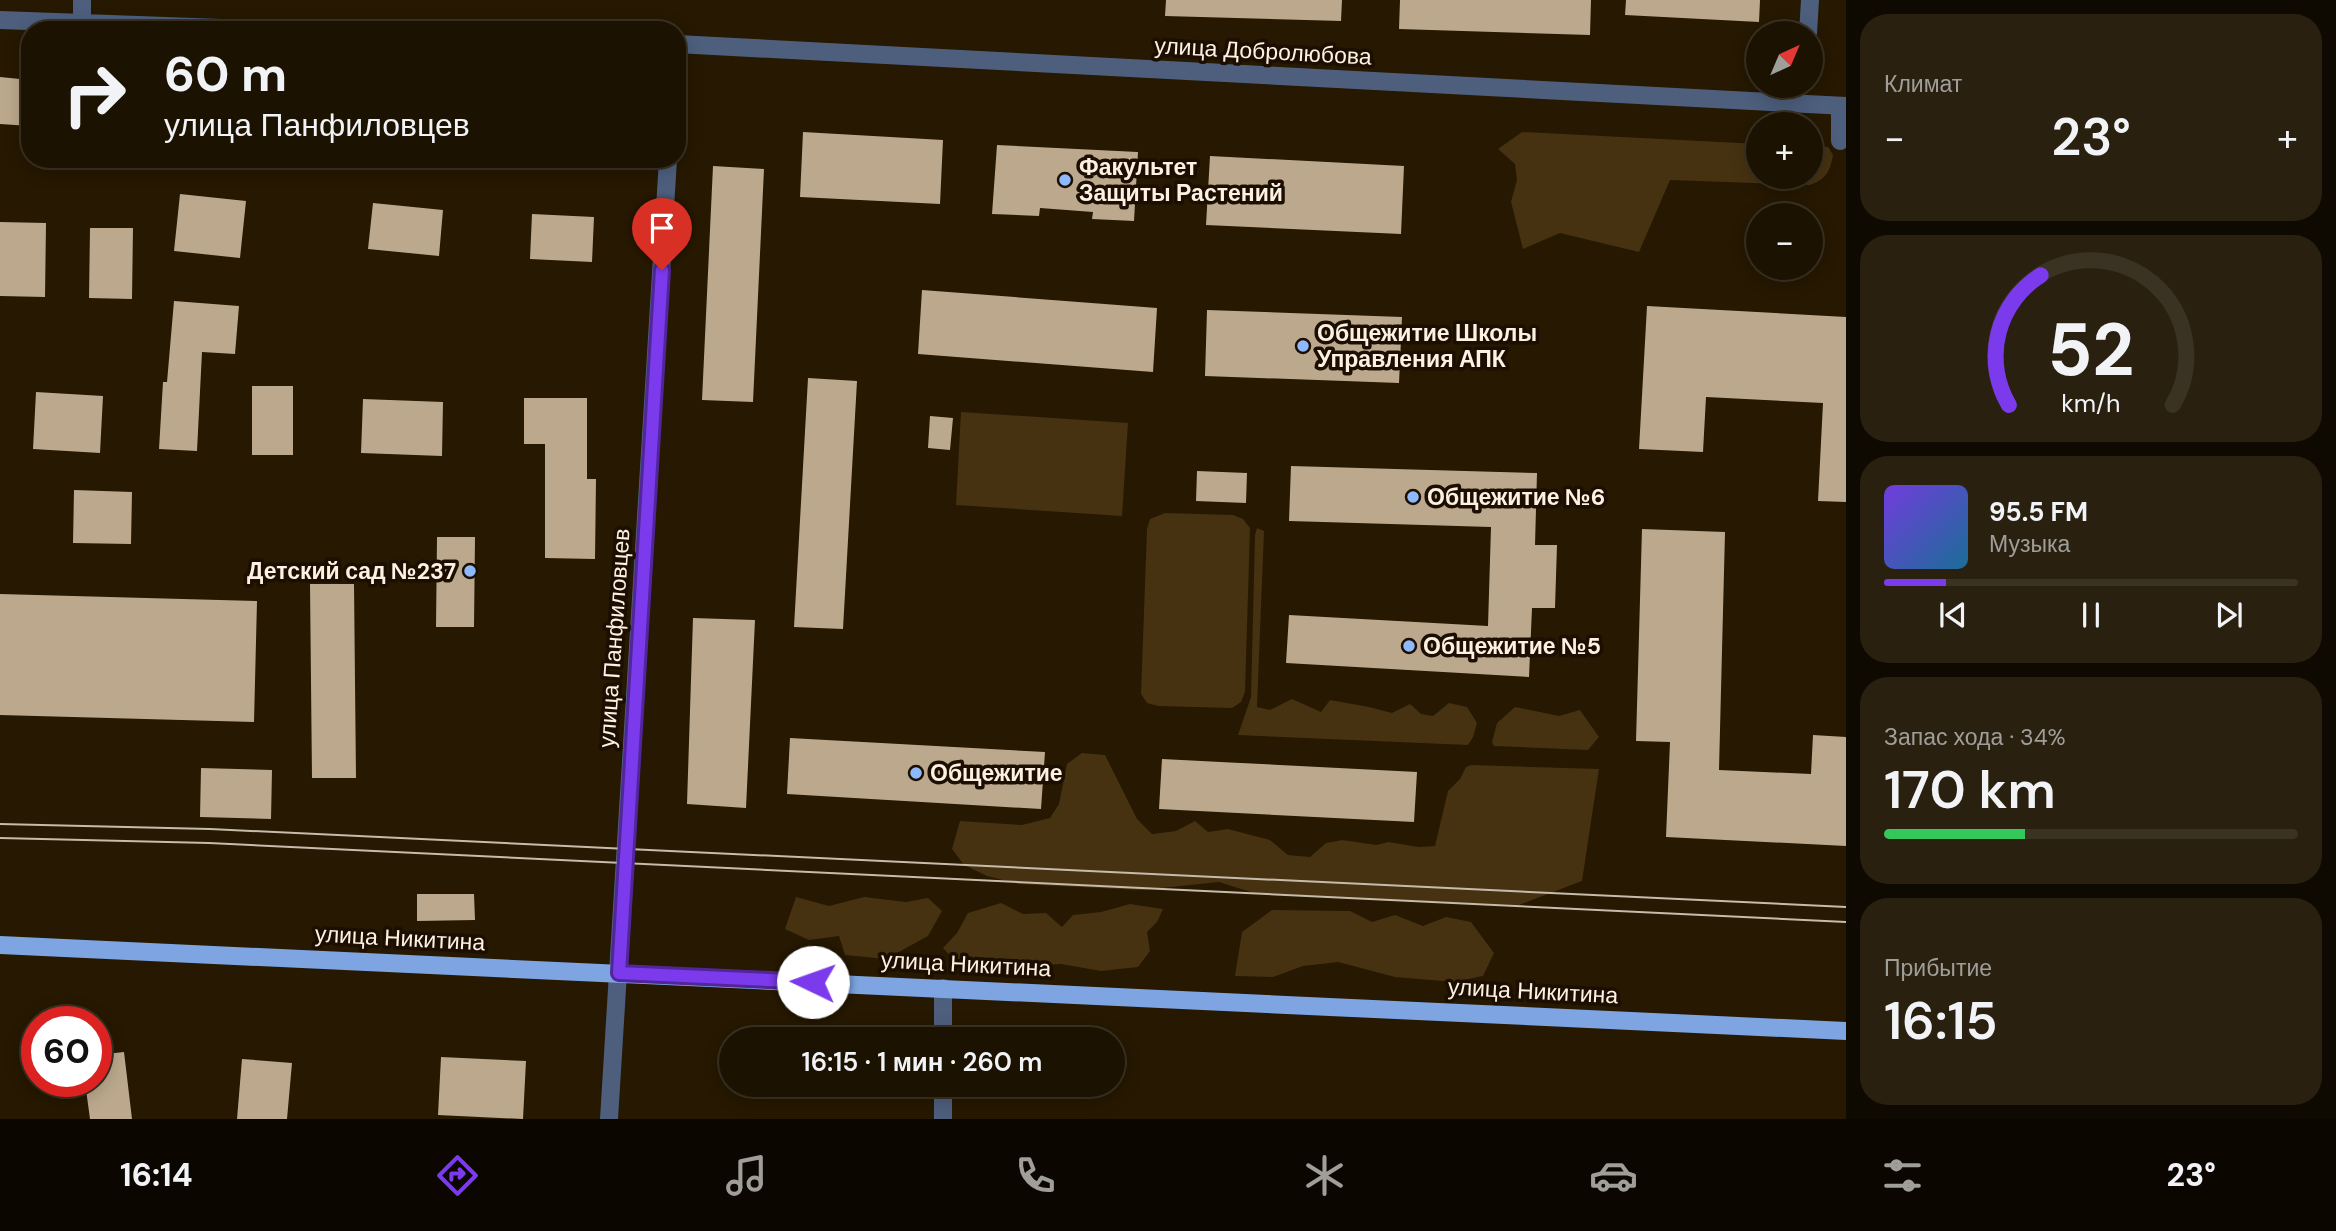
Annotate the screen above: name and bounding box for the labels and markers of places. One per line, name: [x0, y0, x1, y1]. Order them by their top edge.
place label: Факультет Защиты Растений: [1079, 152, 1283, 208]
marker: Факультет Защиты Растений: [1057, 172, 1073, 188]
pin: [632, 198, 692, 270]
place label: Общежитие Школы Управления АПК: [1317, 318, 1537, 374]
marker: Общежитие Школы Управления АПК: [1295, 338, 1311, 354]
place label: Общежитие №6: [1427, 482, 1605, 512]
marker: Общежитие №6: [1405, 489, 1421, 505]
place label: Детский сад №237: [247, 556, 456, 586]
marker: Детский сад №237: [462, 563, 478, 579]
place label: Общежитие №5: [1423, 631, 1601, 661]
marker: Общежитие №5: [1401, 638, 1417, 654]
place label: Общежитие: [930, 758, 1063, 788]
marker: Общежитие: [908, 765, 924, 781]

